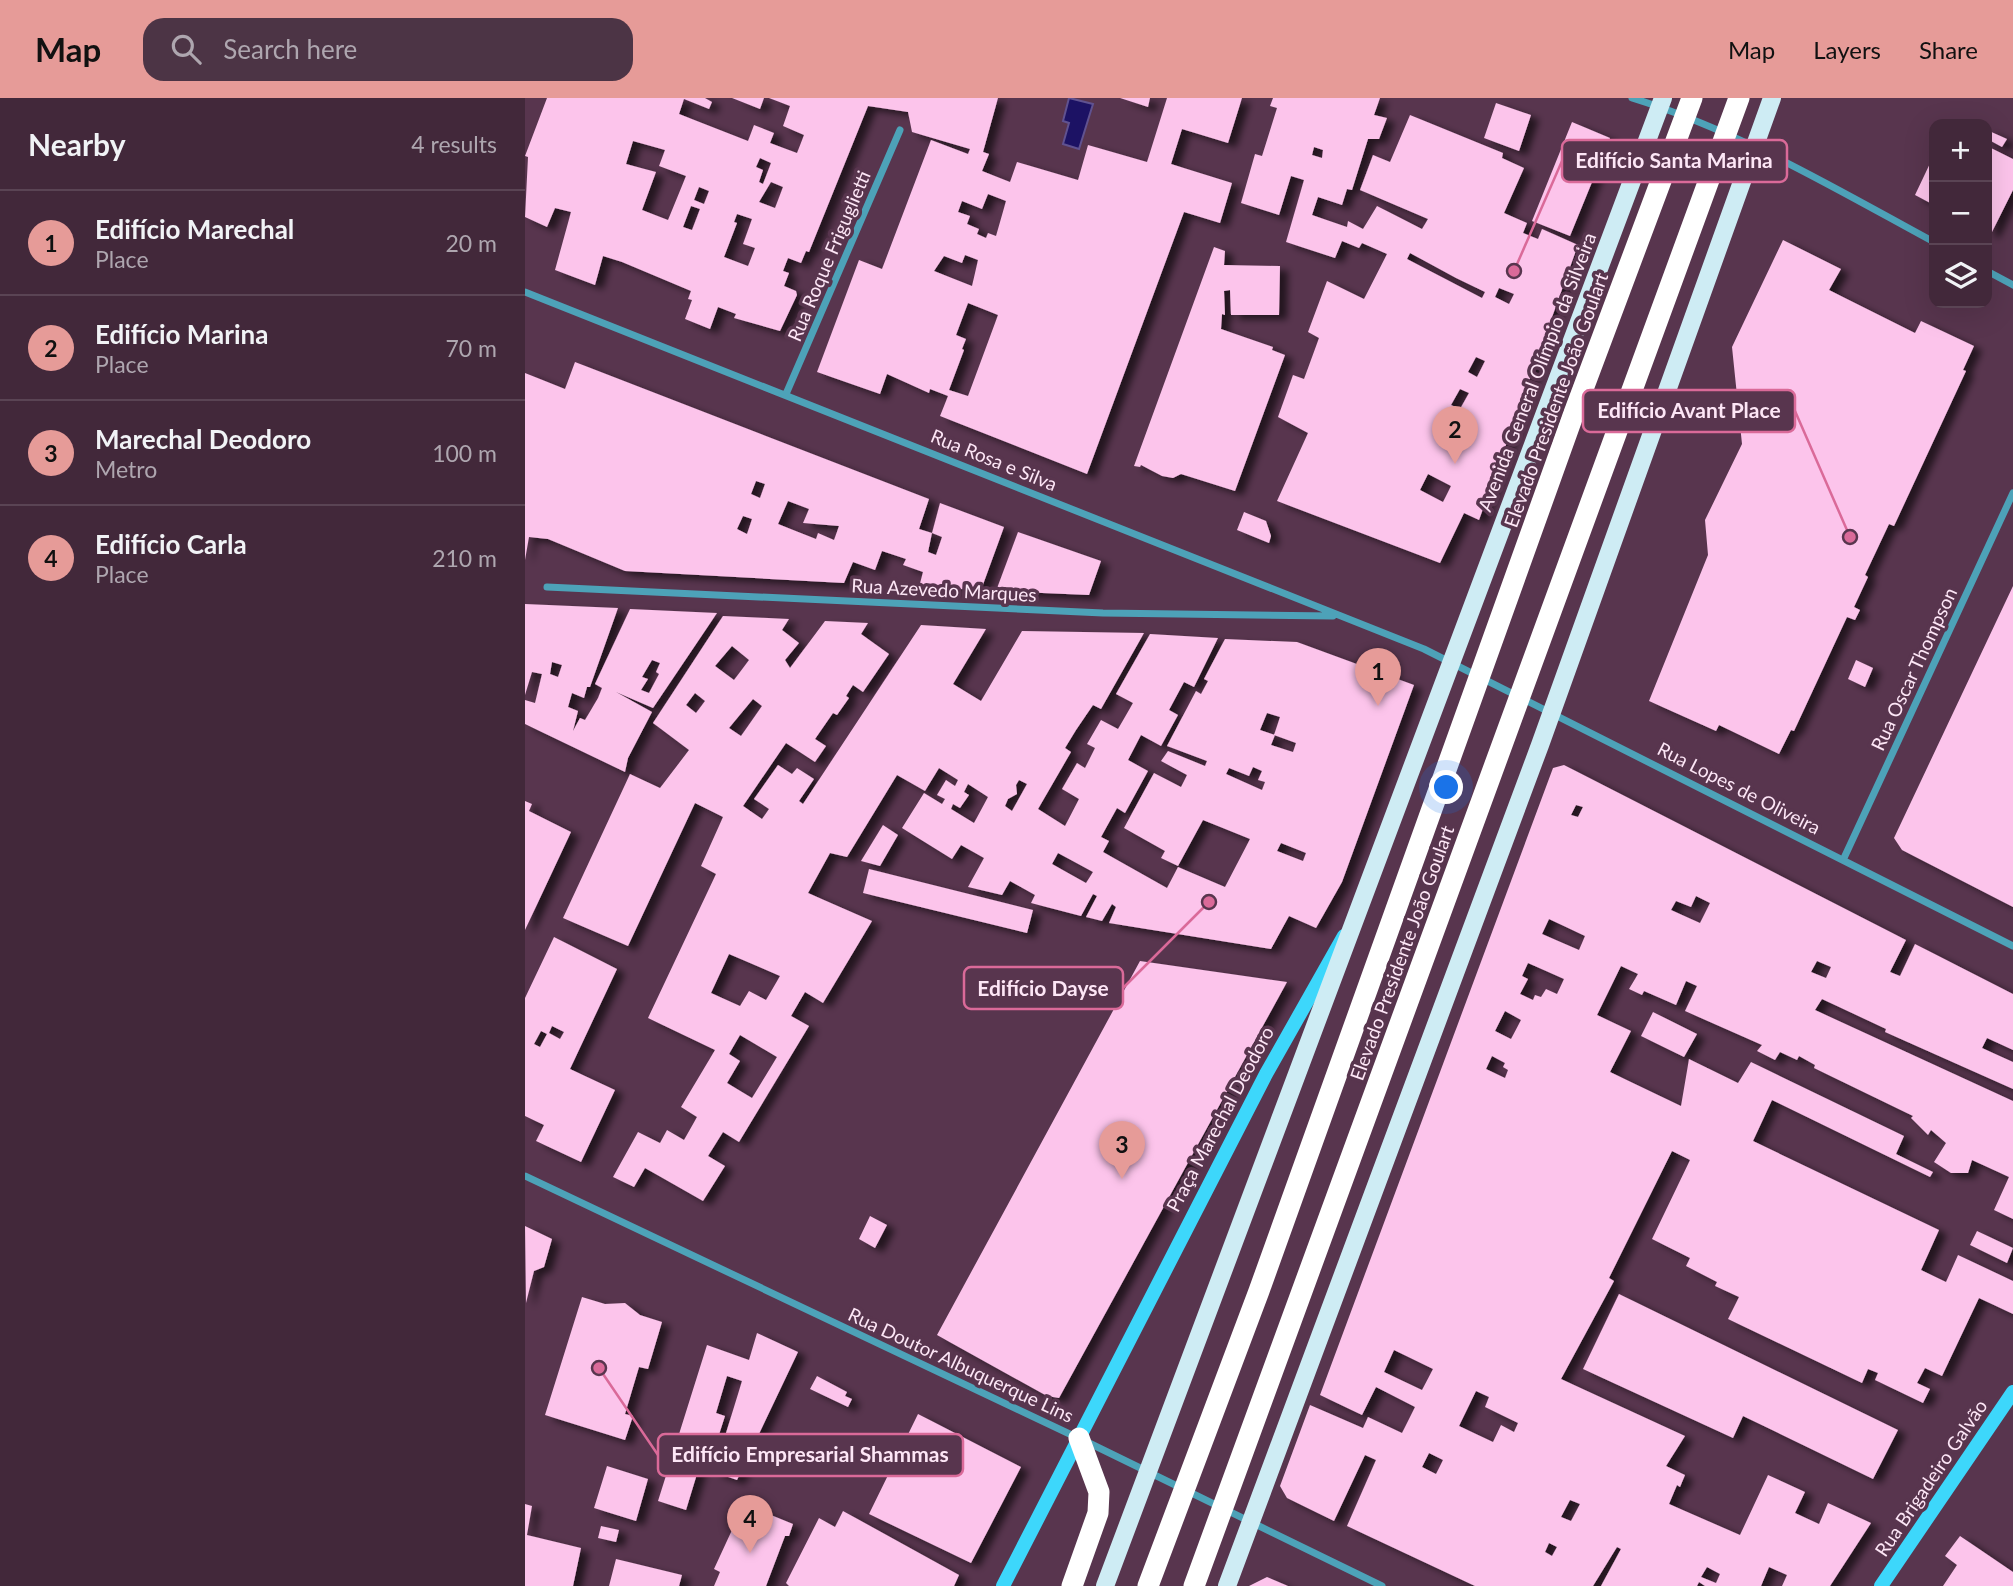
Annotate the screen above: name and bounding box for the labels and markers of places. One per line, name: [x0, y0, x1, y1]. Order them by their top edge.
callout: Edifício Santa Marina: [1562, 140, 1787, 182]
callout: Edifício Avant Place: [1583, 390, 1795, 432]
pin: 2: [1432, 406, 1478, 464]
pin: 1: [1355, 648, 1401, 706]
callout: Edifício Dayse: [964, 967, 1123, 1009]
pin: 3: [1099, 1121, 1145, 1179]
callout: Edifício Empresarial Shammas: [658, 1434, 963, 1476]
pin: 4: [727, 1495, 773, 1553]

